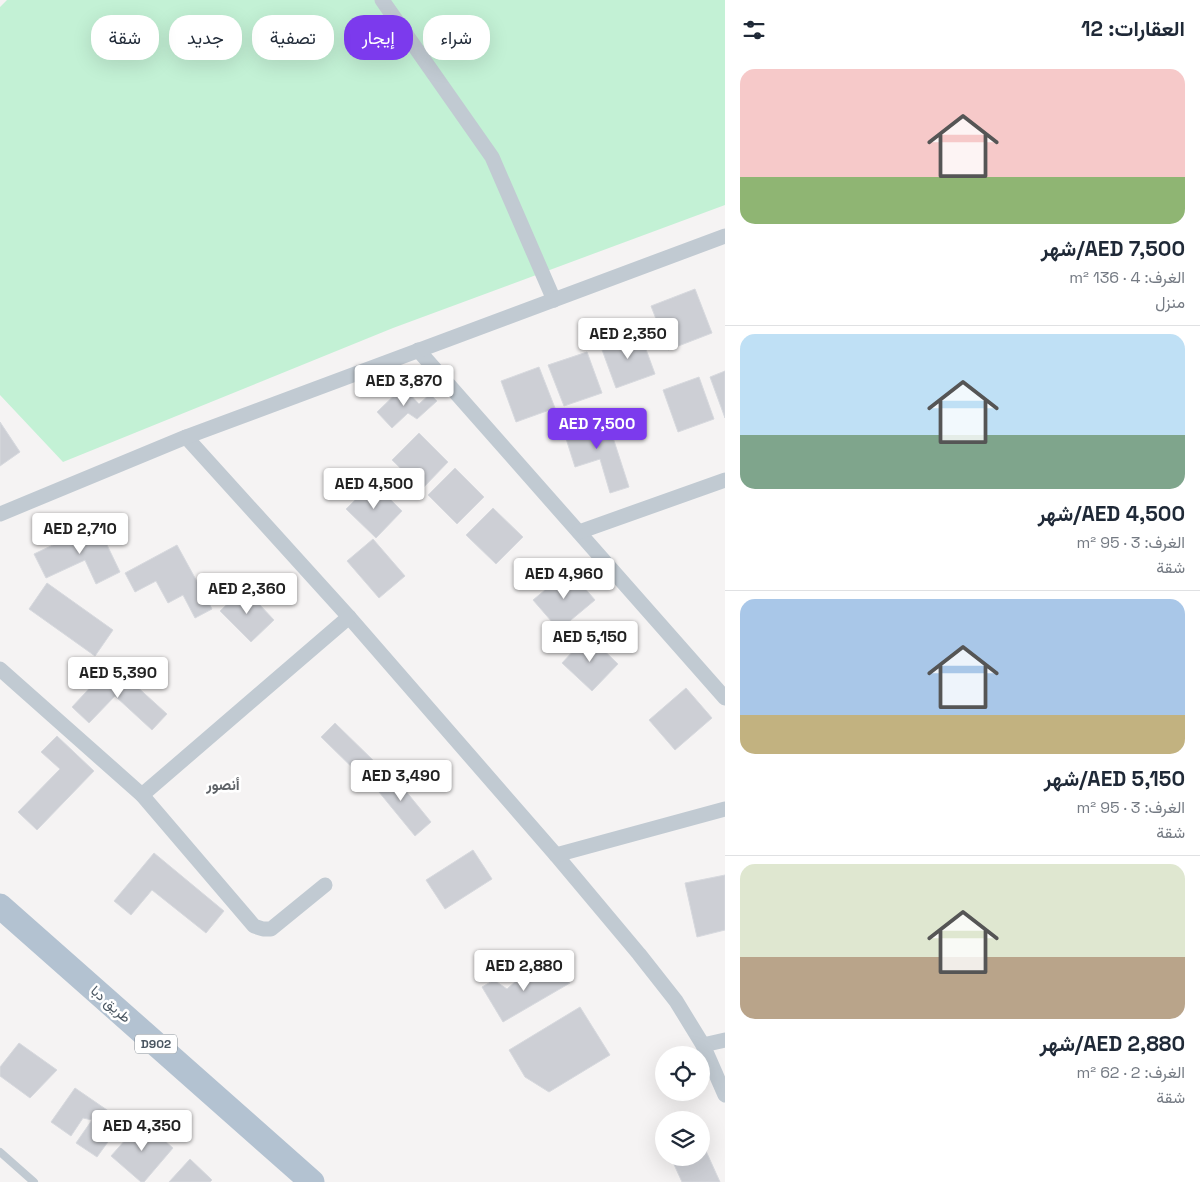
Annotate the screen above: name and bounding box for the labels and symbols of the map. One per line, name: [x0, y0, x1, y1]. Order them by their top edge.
pin: AED 2,350: [571, 318, 685, 360]
pin: AED 3,870: [347, 364, 461, 407]
pin: AED 7,500: [540, 408, 654, 450]
pin: AED 4,500: [317, 468, 431, 510]
pin: AED 2,710: [23, 512, 137, 555]
pin: AED 4,960: [507, 558, 621, 600]
pin: AED 2,360: [190, 572, 304, 615]
pin: AED 5,150: [533, 620, 647, 663]
pin: AED 5,390: [61, 656, 175, 699]
pin: AED 3,490: [344, 760, 458, 802]
district label: أنصور: [205, 775, 240, 794]
pin: AED 2,880: [467, 950, 581, 992]
street label: طريق دبا: [87, 982, 135, 1026]
road number: D902: [135, 1034, 177, 1054]
pin: AED 4,350: [85, 1110, 199, 1152]

